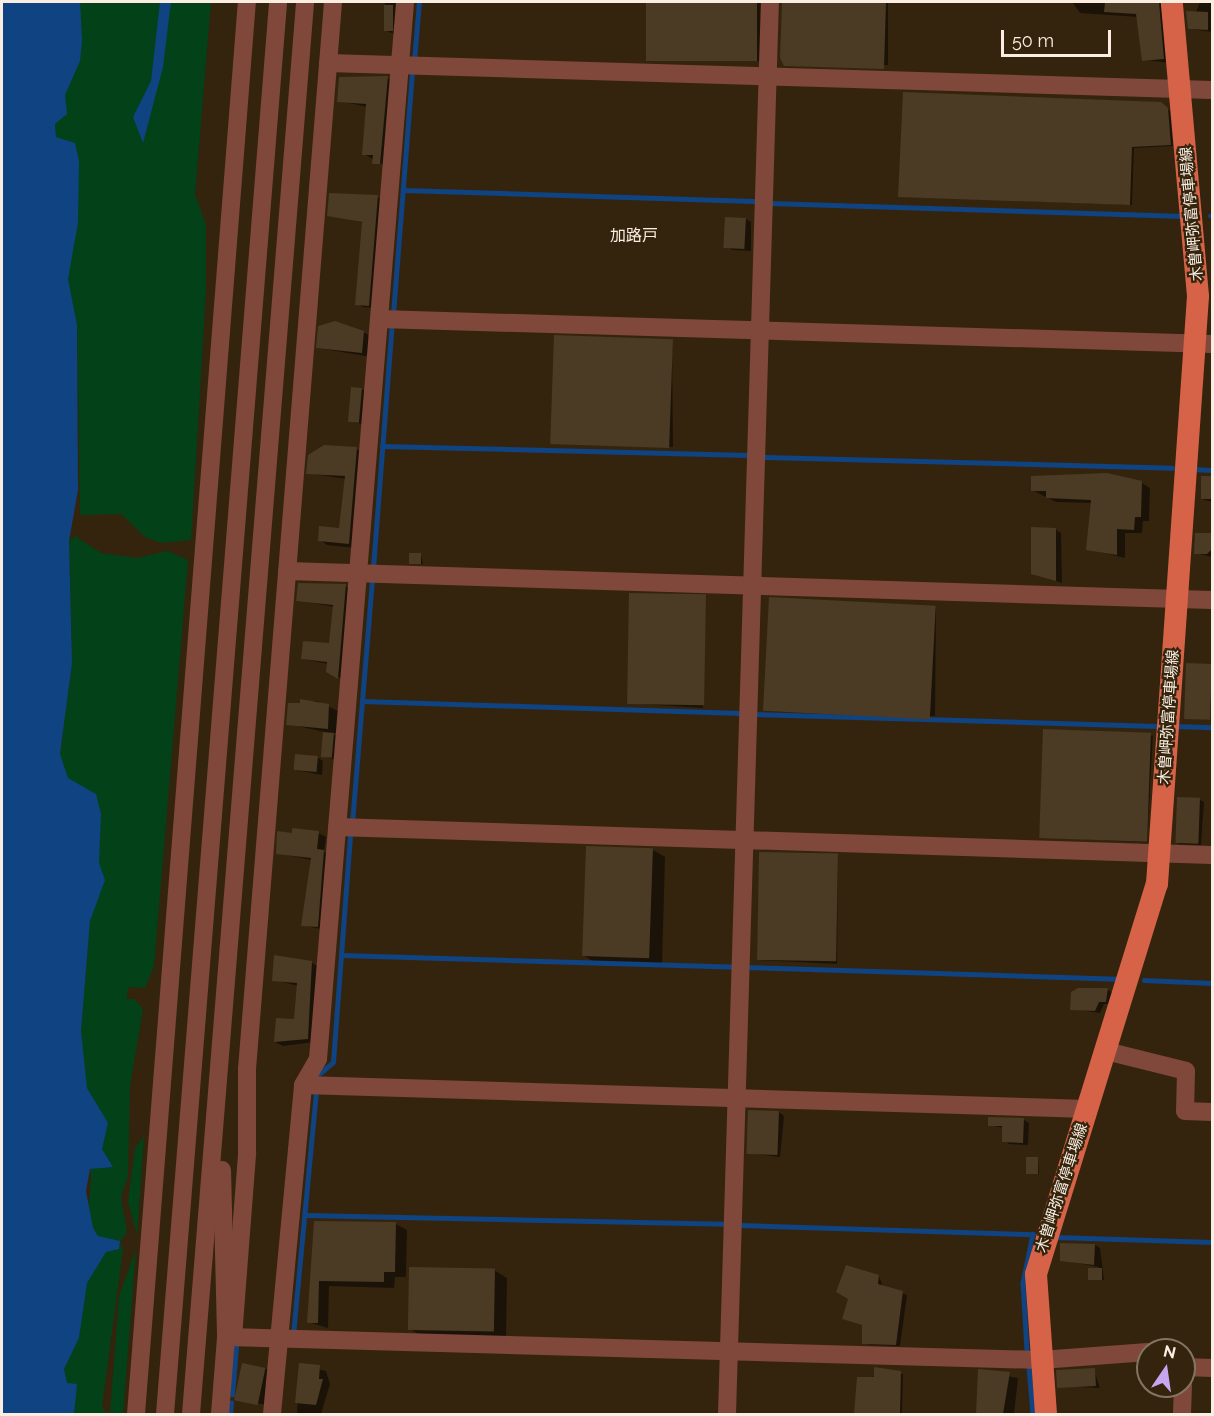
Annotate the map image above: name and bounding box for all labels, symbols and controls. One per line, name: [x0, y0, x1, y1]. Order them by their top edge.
scale bar: [1004, 18, 1114, 56]
text: 50 m: [1012, 30, 1054, 51]
street label: 木曽岬弥富停車場線: [1177, 146, 1207, 282]
district label: 加路戸: [610, 226, 658, 246]
street label: 木曽岬弥富停車場線: [1155, 649, 1183, 785]
street label: 木曽岬弥富停車場線: [1033, 1121, 1091, 1255]
north arrow: [1136, 1338, 1196, 1398]
text: N: [1162, 1341, 1178, 1363]

